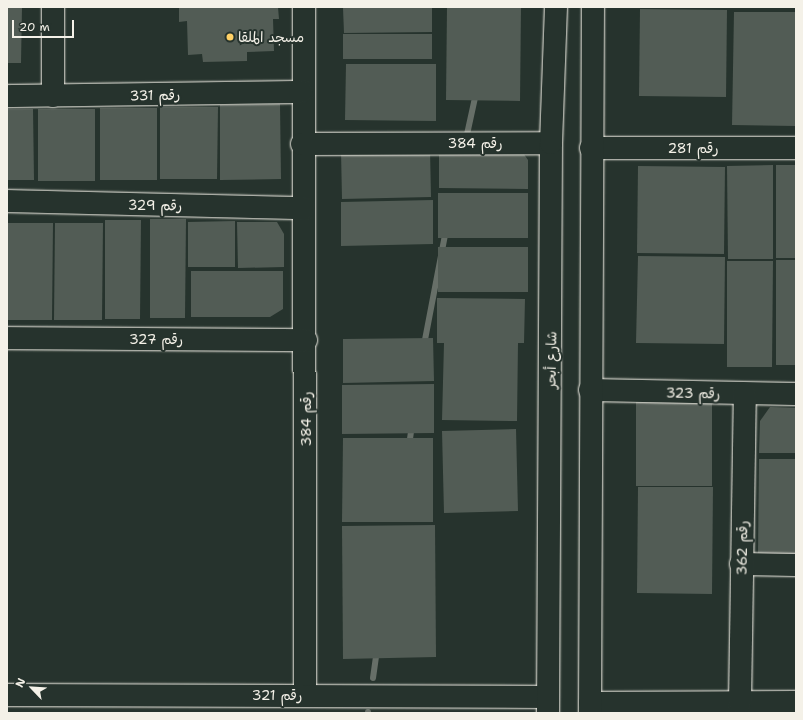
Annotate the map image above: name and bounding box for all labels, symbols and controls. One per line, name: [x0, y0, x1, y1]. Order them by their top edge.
scale bar: [14, 12, 76, 38]
text: 20 m: [19, 19, 50, 35]
place label: مسجد الملقا: [238, 29, 304, 45]
marker: مسجد الملقا: [225, 32, 235, 42]
street label: رقم 331: [130, 86, 180, 104]
street label: رقم 384: [447, 135, 503, 151]
street label: رقم 281: [667, 140, 719, 156]
street label: رقم 329: [128, 196, 182, 214]
street label: رقم 327: [129, 331, 183, 347]
street label: شارع أبحر: [542, 331, 560, 389]
street label: رقم 323: [666, 384, 720, 402]
street label: رقم 384: [298, 391, 314, 447]
street label: رقم 362: [733, 520, 751, 576]
north arrow: [12, 668, 52, 708]
text: N: [12, 676, 29, 690]
street label: رقم 321: [252, 687, 302, 703]

